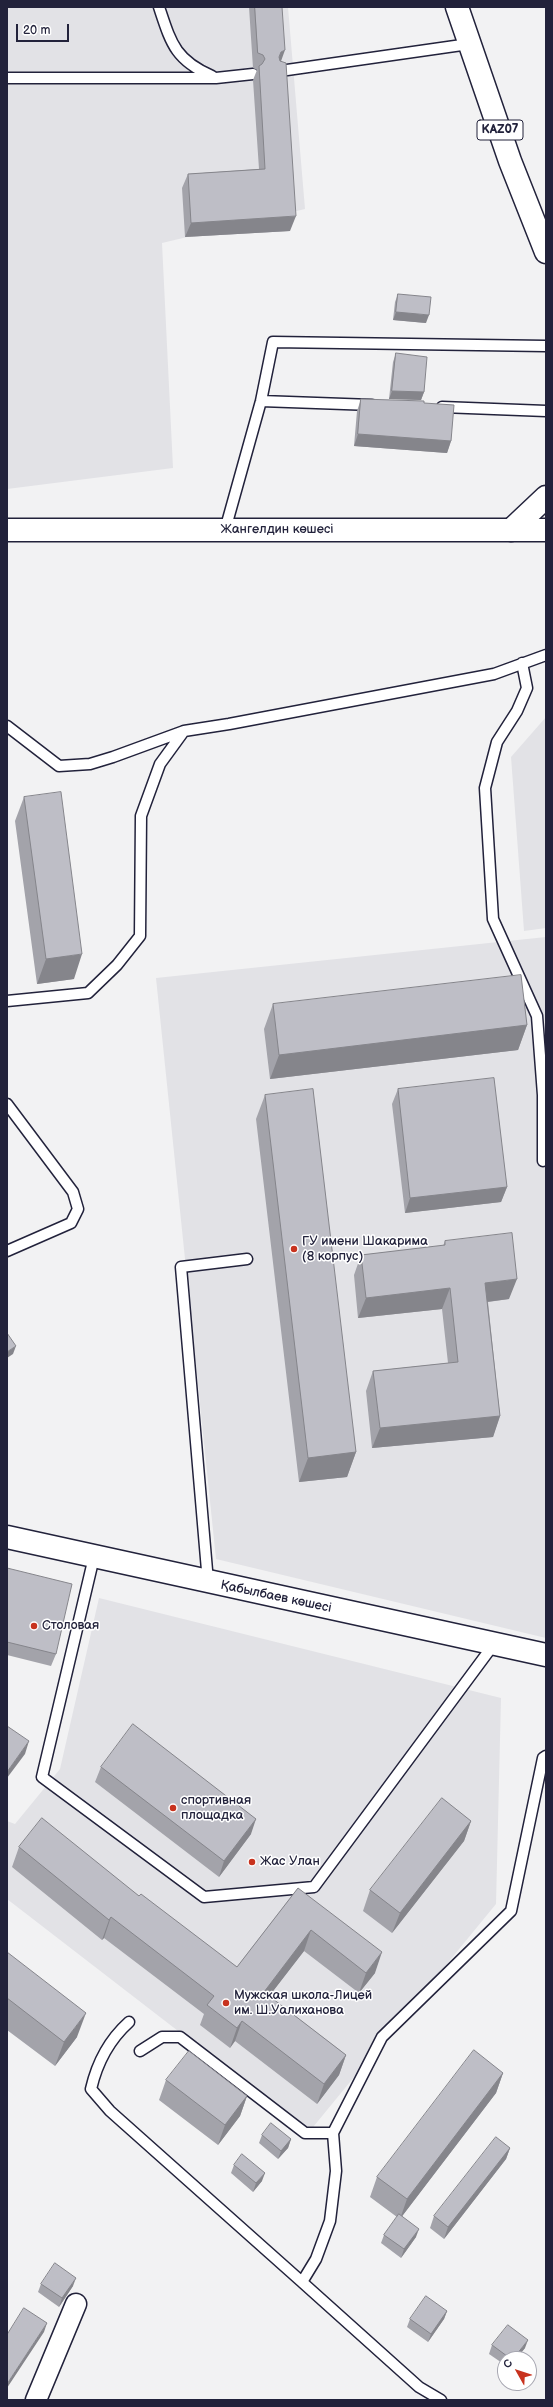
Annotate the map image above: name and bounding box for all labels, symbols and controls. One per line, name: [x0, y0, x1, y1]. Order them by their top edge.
scale bar: [18, 16, 71, 42]
text: 20 m: [23, 23, 50, 38]
road number: KAZ07: [477, 120, 523, 140]
street label: Жангелдин көшесі: [221, 522, 333, 538]
place label: ГУ имени Шакарима (8 корпус): [302, 1234, 428, 1265]
marker: ГУ имени Шакарима (8 корпус): [289, 1244, 299, 1254]
street label: Қабылбаев көшесі: [219, 1578, 333, 1616]
place label: Столовая: [42, 1618, 99, 1634]
marker: Столовая: [29, 1621, 39, 1631]
place label: спортивная площадка: [181, 1793, 251, 1824]
marker: спортивная площадка: [168, 1803, 178, 1813]
place label: Жас Улан: [260, 1854, 320, 1870]
marker: Жас Улан: [247, 1857, 257, 1867]
place label: Мужская школа-Лицей им. Ш.Уалиханова: [234, 1988, 372, 2019]
marker: Мужская школа-Лицей им. Ш.Уалиханова: [221, 1998, 231, 2008]
north arrow: [497, 2351, 537, 2391]
text: С: [501, 2357, 516, 2371]

